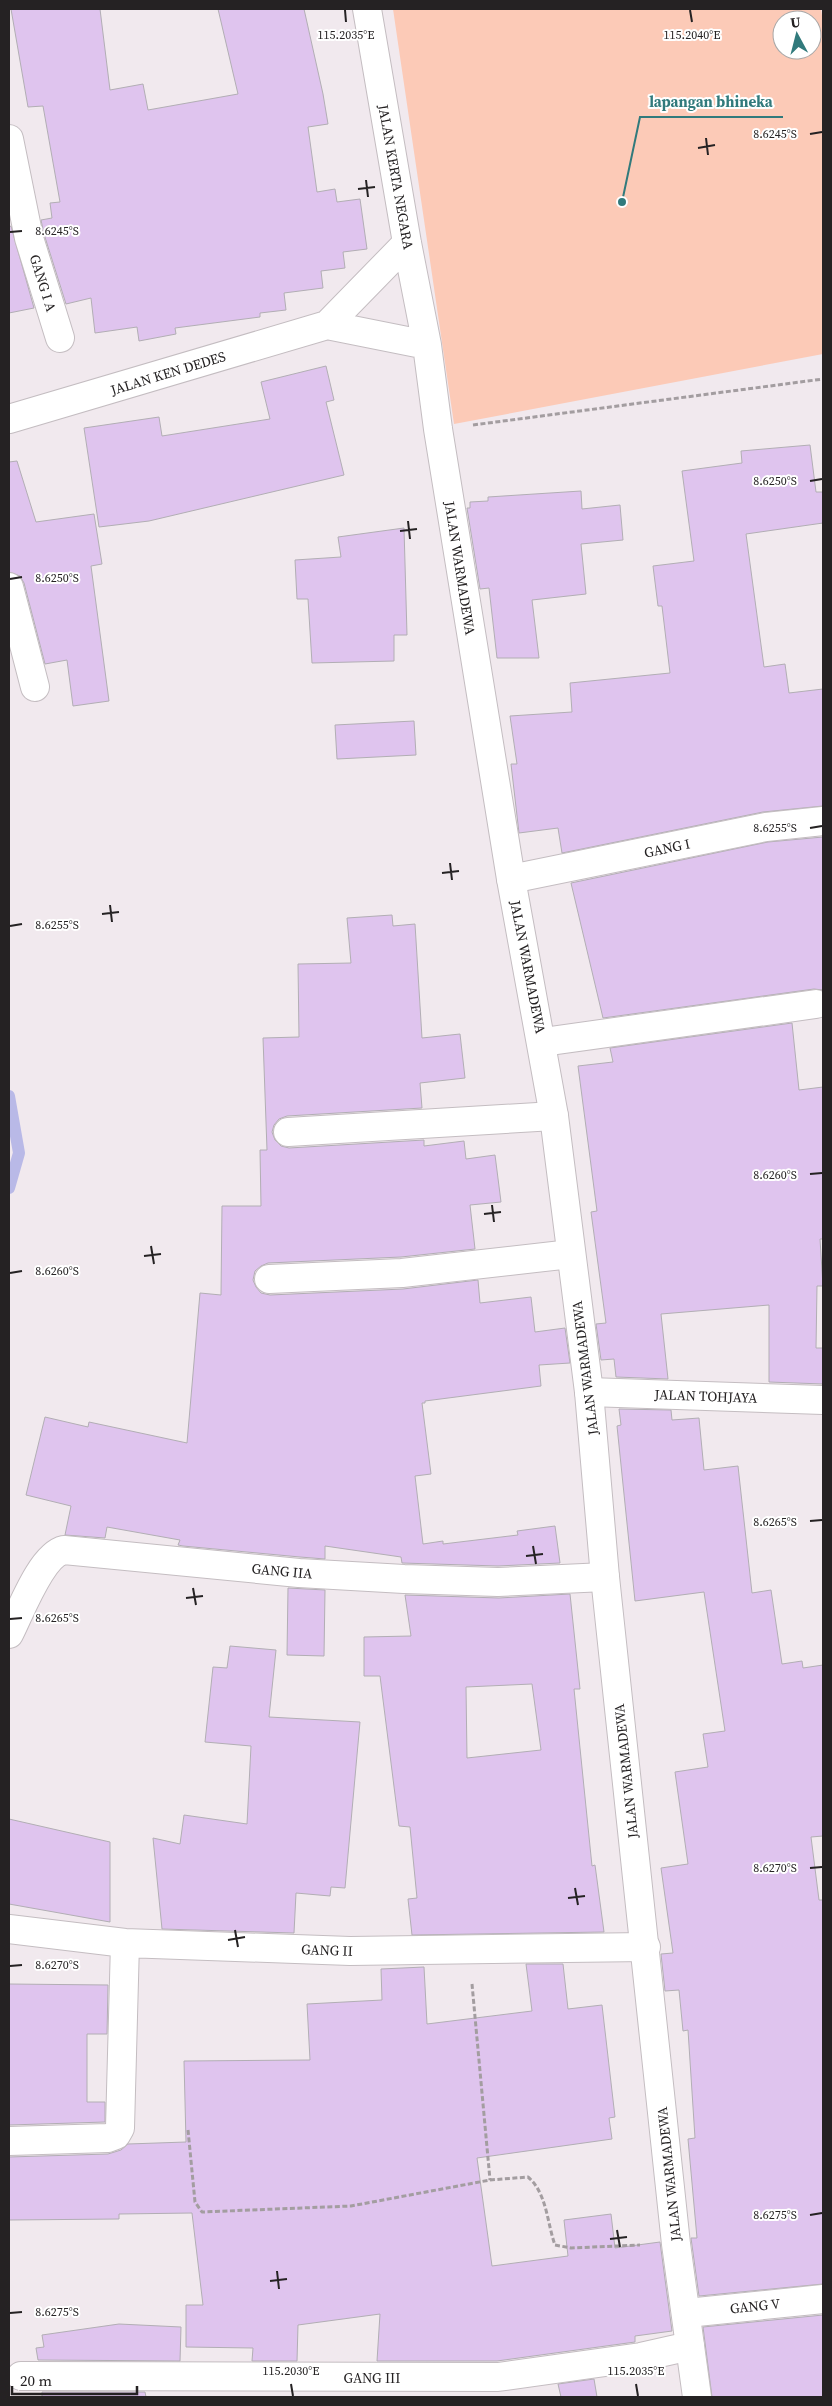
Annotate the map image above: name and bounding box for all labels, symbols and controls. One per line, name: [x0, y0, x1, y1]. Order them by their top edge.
north arrow: [772, 10, 822, 60]
text: U: [789, 12, 802, 33]
text: 115.2035°E: [318, 27, 374, 43]
text: 115.2040°E: [664, 27, 720, 43]
callout: lapangan bhineka: [640, 87, 783, 117]
text: lapangan bhineka: [649, 91, 774, 112]
street label: JALAN KERTA NEGARA: [373, 102, 419, 252]
text: 8.6245°S: [753, 126, 797, 142]
text: 8.6245°S: [35, 223, 79, 239]
street label: GANG I A: [25, 252, 61, 315]
street label: JALAN KEN DEDES: [107, 346, 228, 400]
text: 8.6250°S: [753, 473, 797, 489]
street label: JALAN WARMADEWA: [439, 499, 481, 637]
text: 8.6250°S: [35, 570, 79, 586]
text: 8.6255°S: [753, 820, 797, 836]
street label: GANG I: [642, 833, 692, 863]
street label: JALAN WARMADEWA: [505, 898, 551, 1036]
text: 8.6255°S: [35, 917, 79, 933]
text: 8.6260°S: [753, 1167, 797, 1183]
text: 8.6260°S: [35, 1263, 79, 1279]
street label: JALAN WARMADEWA: [567, 1299, 603, 1437]
street label: JALAN TOHJAYA: [653, 1384, 759, 1408]
text: 8.6265°S: [753, 1514, 797, 1530]
street label: GANG IIA: [251, 1558, 314, 1584]
text: 8.6265°S: [35, 1610, 79, 1626]
street label: JALAN WARMADEWA: [609, 1702, 643, 1840]
text: 8.6270°S: [753, 1860, 797, 1876]
street label: GANG II: [301, 1939, 353, 1961]
text: 8.6270°S: [35, 1957, 79, 1973]
street label: JALAN WARMADEWA: [652, 2105, 686, 2243]
text: 8.6275°S: [753, 2207, 797, 2223]
street label: GANG V: [729, 2293, 782, 2319]
text: 8.6275°S: [35, 2304, 79, 2320]
text: 115.2030°E: [263, 2363, 319, 2379]
text: 115.2035°E: [608, 2363, 664, 2379]
scale bar: [12, 2364, 138, 2396]
street label: GANG III: [344, 2368, 400, 2388]
text: 20 m: [20, 2370, 52, 2391]

